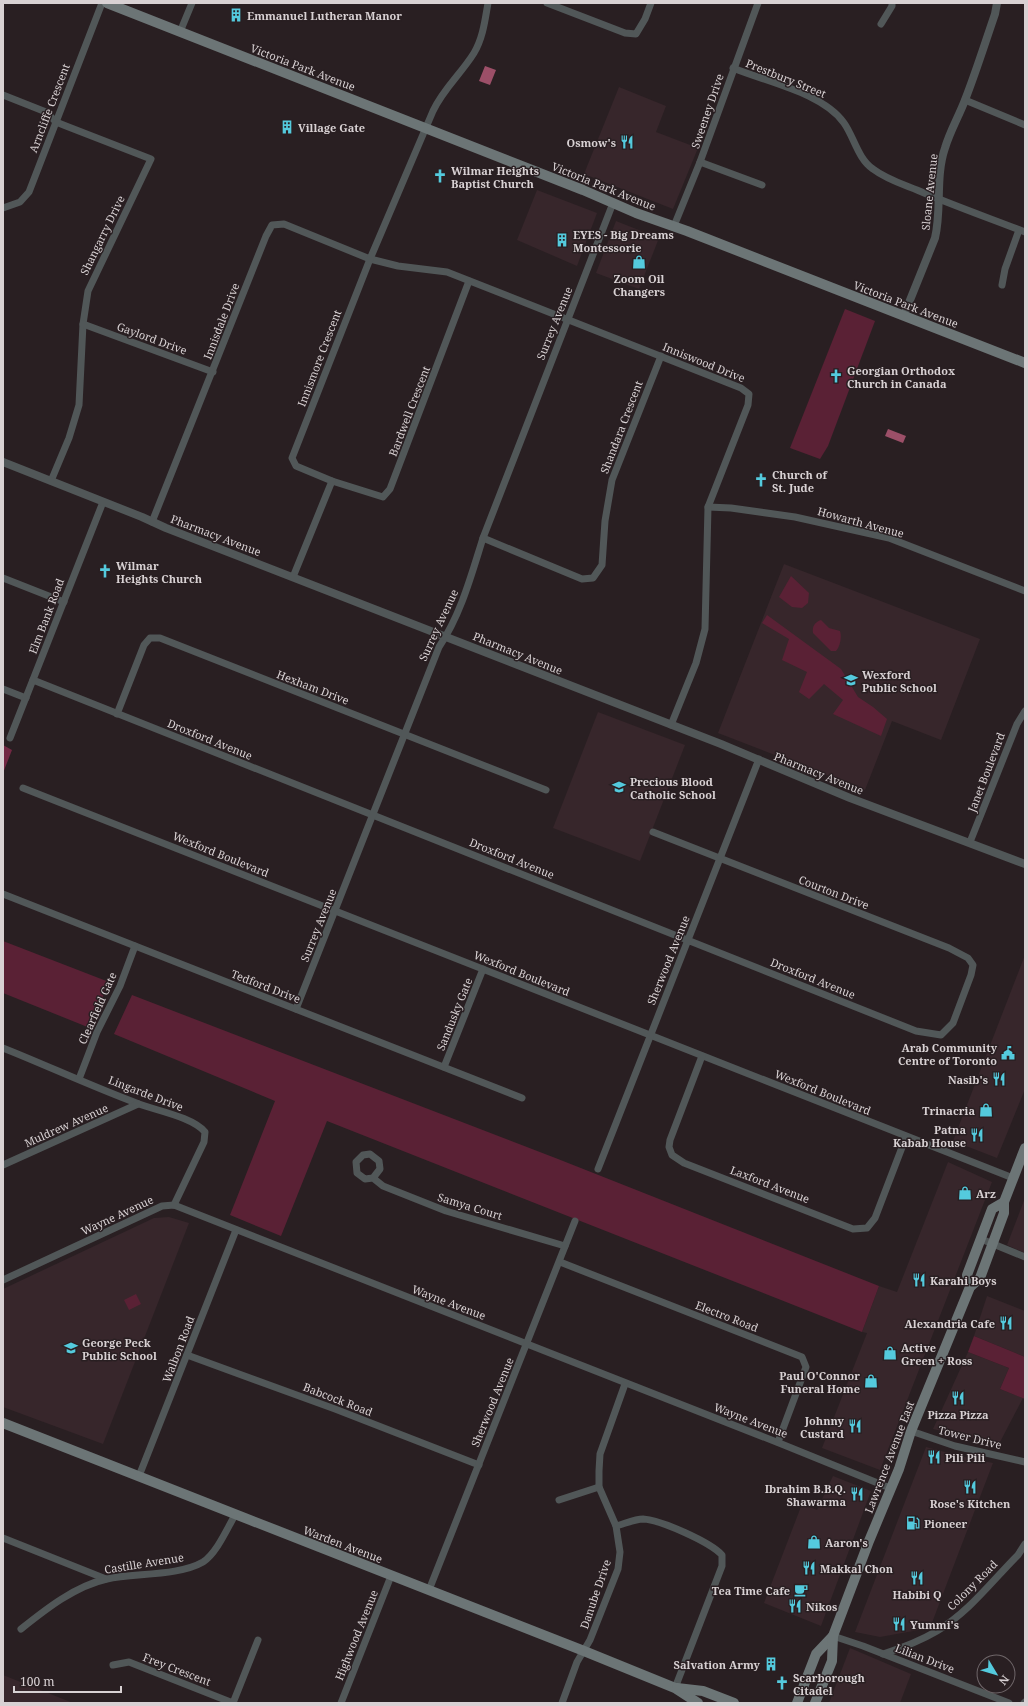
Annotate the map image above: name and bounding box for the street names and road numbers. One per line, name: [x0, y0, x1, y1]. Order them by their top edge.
street label: Victoria Park Avenue: [249, 40, 358, 94]
street label: Prestbury Street: [744, 55, 828, 101]
street label: Arncliffe Crescent: [25, 61, 73, 155]
street label: Sweeney Drive: [687, 72, 727, 150]
street label: Sloane Avenue: [918, 153, 940, 231]
street label: Victoria Park Avenue: [550, 158, 658, 214]
street label: Shangarry Drive: [76, 193, 128, 277]
street label: Victoria Park Avenue: [852, 277, 961, 331]
street label: Innisdale Drive: [200, 281, 243, 361]
street label: Surrey Avenue: [533, 284, 576, 362]
street label: Innismore Crescent: [294, 307, 344, 408]
street label: Gaylord Drive: [115, 318, 189, 358]
street label: Inniswood Drive: [661, 339, 747, 385]
street label: Bardwell Crescent: [385, 364, 433, 458]
street label: Shandara Crescent: [596, 378, 646, 476]
street label: Howarth Avenue: [816, 503, 906, 541]
street label: Pharmacy Avenue: [169, 511, 263, 559]
street label: Elm Bank Road: [25, 576, 67, 656]
street label: Surrey Avenue: [415, 587, 461, 663]
street label: Pharmacy Avenue: [471, 628, 565, 678]
street label: Hexham Drive: [275, 666, 351, 708]
street label: Droxford Avenue: [165, 715, 255, 763]
street label: Janet Boulevard: [964, 730, 1008, 815]
street label: Pharmacy Avenue: [772, 748, 866, 798]
street label: Wexford Boulevard: [171, 828, 272, 880]
street label: Droxford Avenue: [467, 834, 557, 882]
street label: Courton Drive: [797, 872, 872, 912]
street label: Surrey Avenue: [297, 886, 340, 964]
street label: Sherwood Avenue: [643, 913, 693, 1007]
street label: Wexford Boulevard: [472, 947, 573, 999]
street label: Droxford Avenue: [768, 954, 858, 1002]
street label: Tedford Drive: [229, 966, 303, 1006]
street label: Clearfield Gate: [74, 969, 120, 1046]
street label: Sandusky Gate: [433, 975, 475, 1053]
street label: Wexford Boulevard: [773, 1066, 874, 1118]
street label: Lingarde Drive: [106, 1072, 186, 1114]
street label: Muldrew Avenue: [22, 1100, 110, 1150]
street label: Laxford Avenue: [728, 1162, 812, 1206]
street label: Samya Court: [436, 1189, 504, 1223]
street label: Wayne Avenue: [78, 1192, 156, 1238]
street label: Wayne Avenue: [410, 1281, 488, 1323]
street label: Electro Road: [693, 1297, 761, 1335]
street label: Walbon Road: [158, 1313, 198, 1384]
street label: Sherwood Avenue: [467, 1355, 517, 1449]
street label: Babcock Road: [301, 1379, 375, 1419]
street label: Wayne Avenue: [712, 1399, 790, 1441]
street label: Lawrence Avenue East: [861, 1399, 917, 1515]
street label: Tower Drive: [937, 1422, 1003, 1452]
street label: Warden Avenue: [301, 1522, 385, 1566]
street label: Castille Avenue: [103, 1549, 185, 1577]
street label: Colony Road: [944, 1556, 1001, 1613]
street label: Danube Drive: [576, 1557, 614, 1631]
street label: Highwood Avenue: [331, 1587, 381, 1682]
street label: Lilian Drive: [893, 1640, 957, 1676]
street label: Frey Crescent: [141, 1649, 213, 1689]

